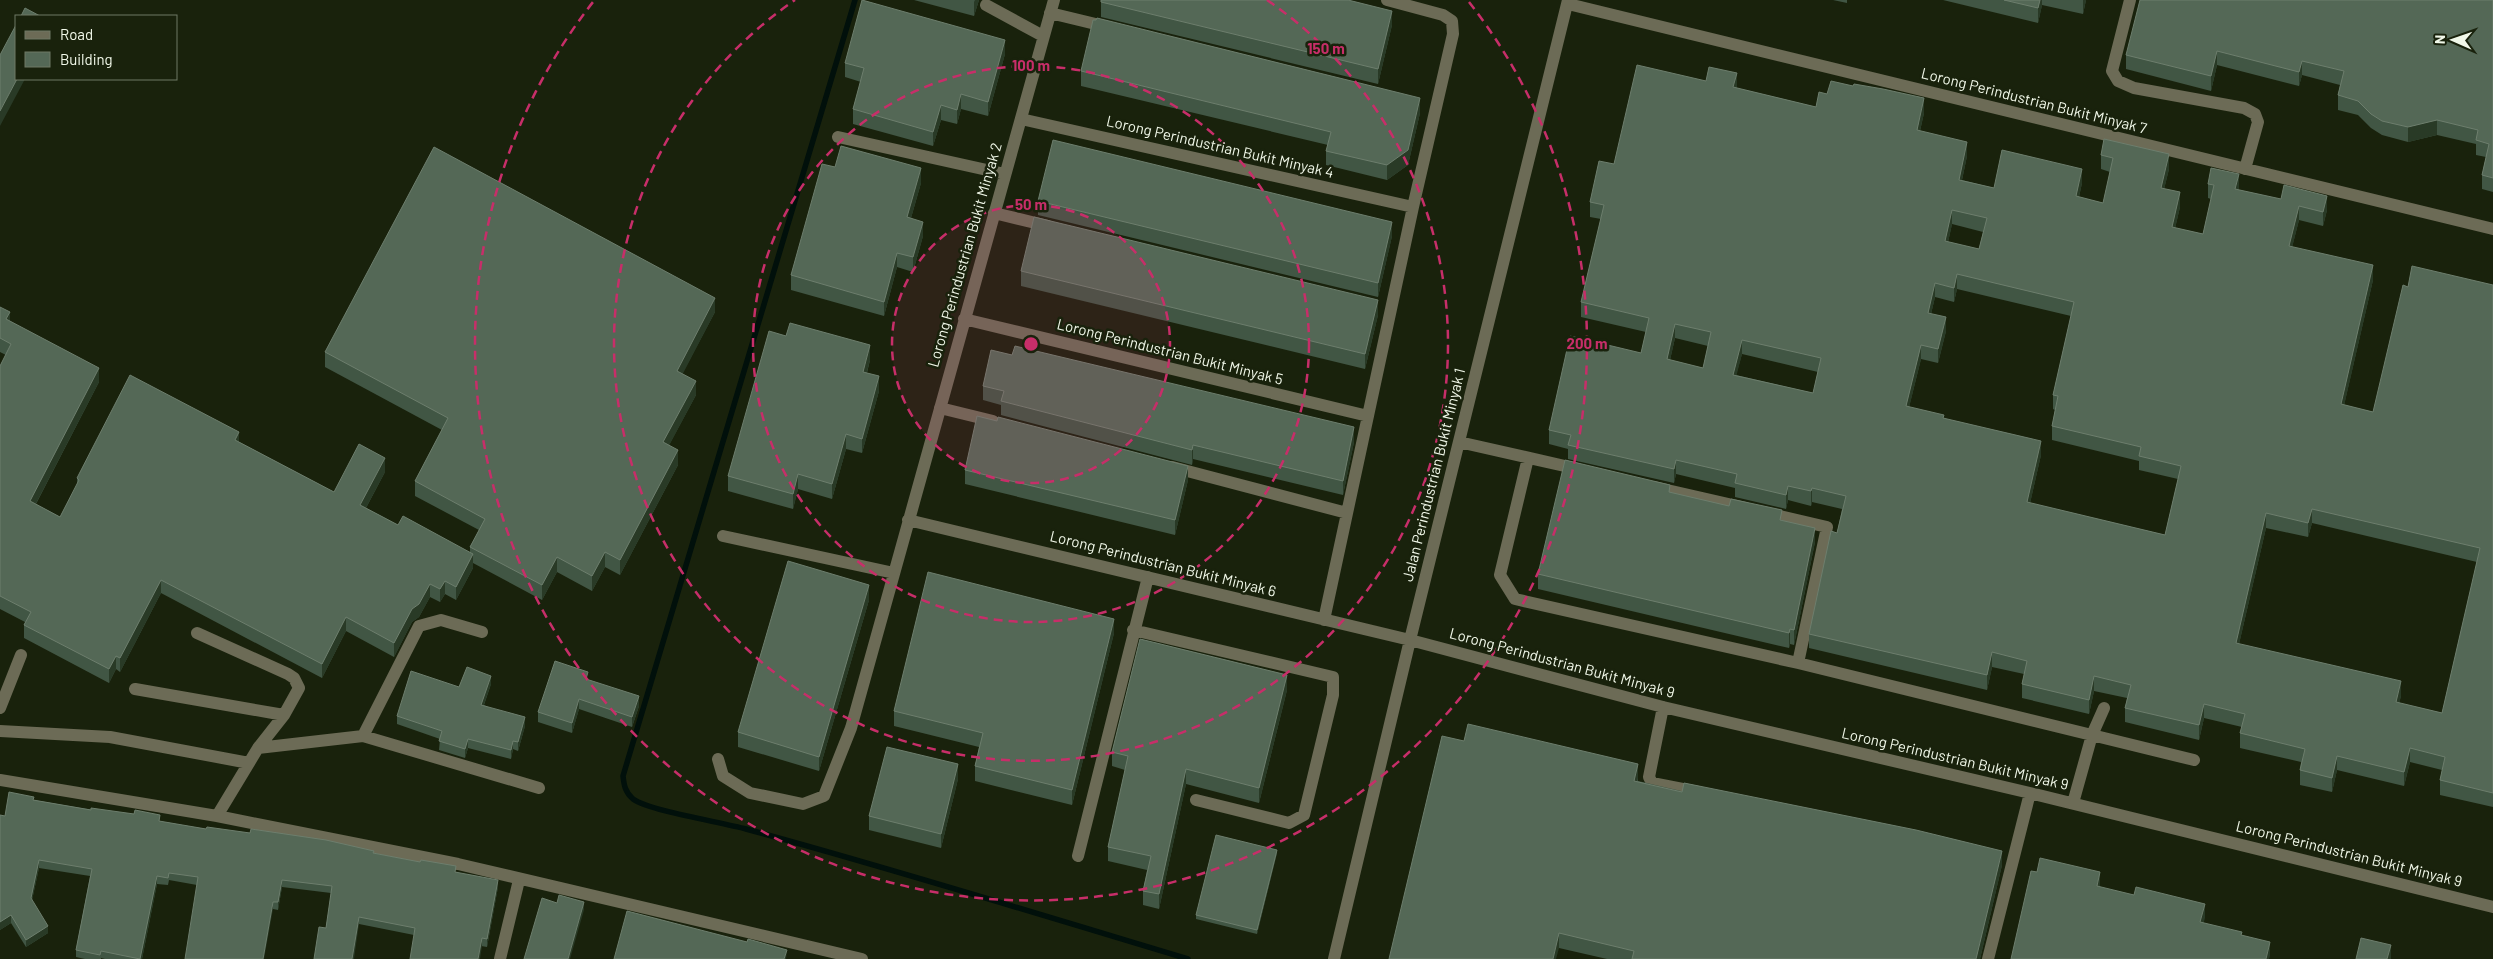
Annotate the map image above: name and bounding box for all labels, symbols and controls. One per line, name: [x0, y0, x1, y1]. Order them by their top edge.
legend: [15, 15, 178, 80]
north arrow: [2428, 15, 2478, 65]
text: Road: [60, 25, 93, 43]
text: N: [2431, 35, 2448, 44]
text: 150 m: [1307, 39, 1345, 57]
text: Building: [60, 50, 113, 68]
text: 100 m: [1012, 56, 1050, 74]
street label: Lorong Perindustrian Bukit Minyak 7: [1920, 63, 2149, 137]
street label: Lorong Perindustrian Bukit Minyak 4: [1105, 111, 1336, 181]
street label: Lorong Perindustrian Bukit Minyak 2: [923, 140, 1005, 369]
text: 50 m: [1015, 195, 1047, 213]
street label: Lorong Perindustrian Bukit Minyak 5: [1055, 314, 1285, 388]
text: 200 m: [1566, 334, 1608, 352]
centre of rings: [1022, 335, 1040, 353]
street label: Jalan Perindustrian Bukit Minyak 1: [1398, 366, 1468, 583]
street label: Lorong Perindustrian Bukit Minyak 6: [1048, 526, 1278, 600]
street label: Lorong Perindustrian Bukit Minyak 9: [1448, 623, 1677, 701]
street label: Lorong Perindustrian Bukit Minyak 9: [1840, 723, 2070, 793]
street label: Lorong Perindustrian Bukit Minyak 9: [2234, 816, 2464, 890]

